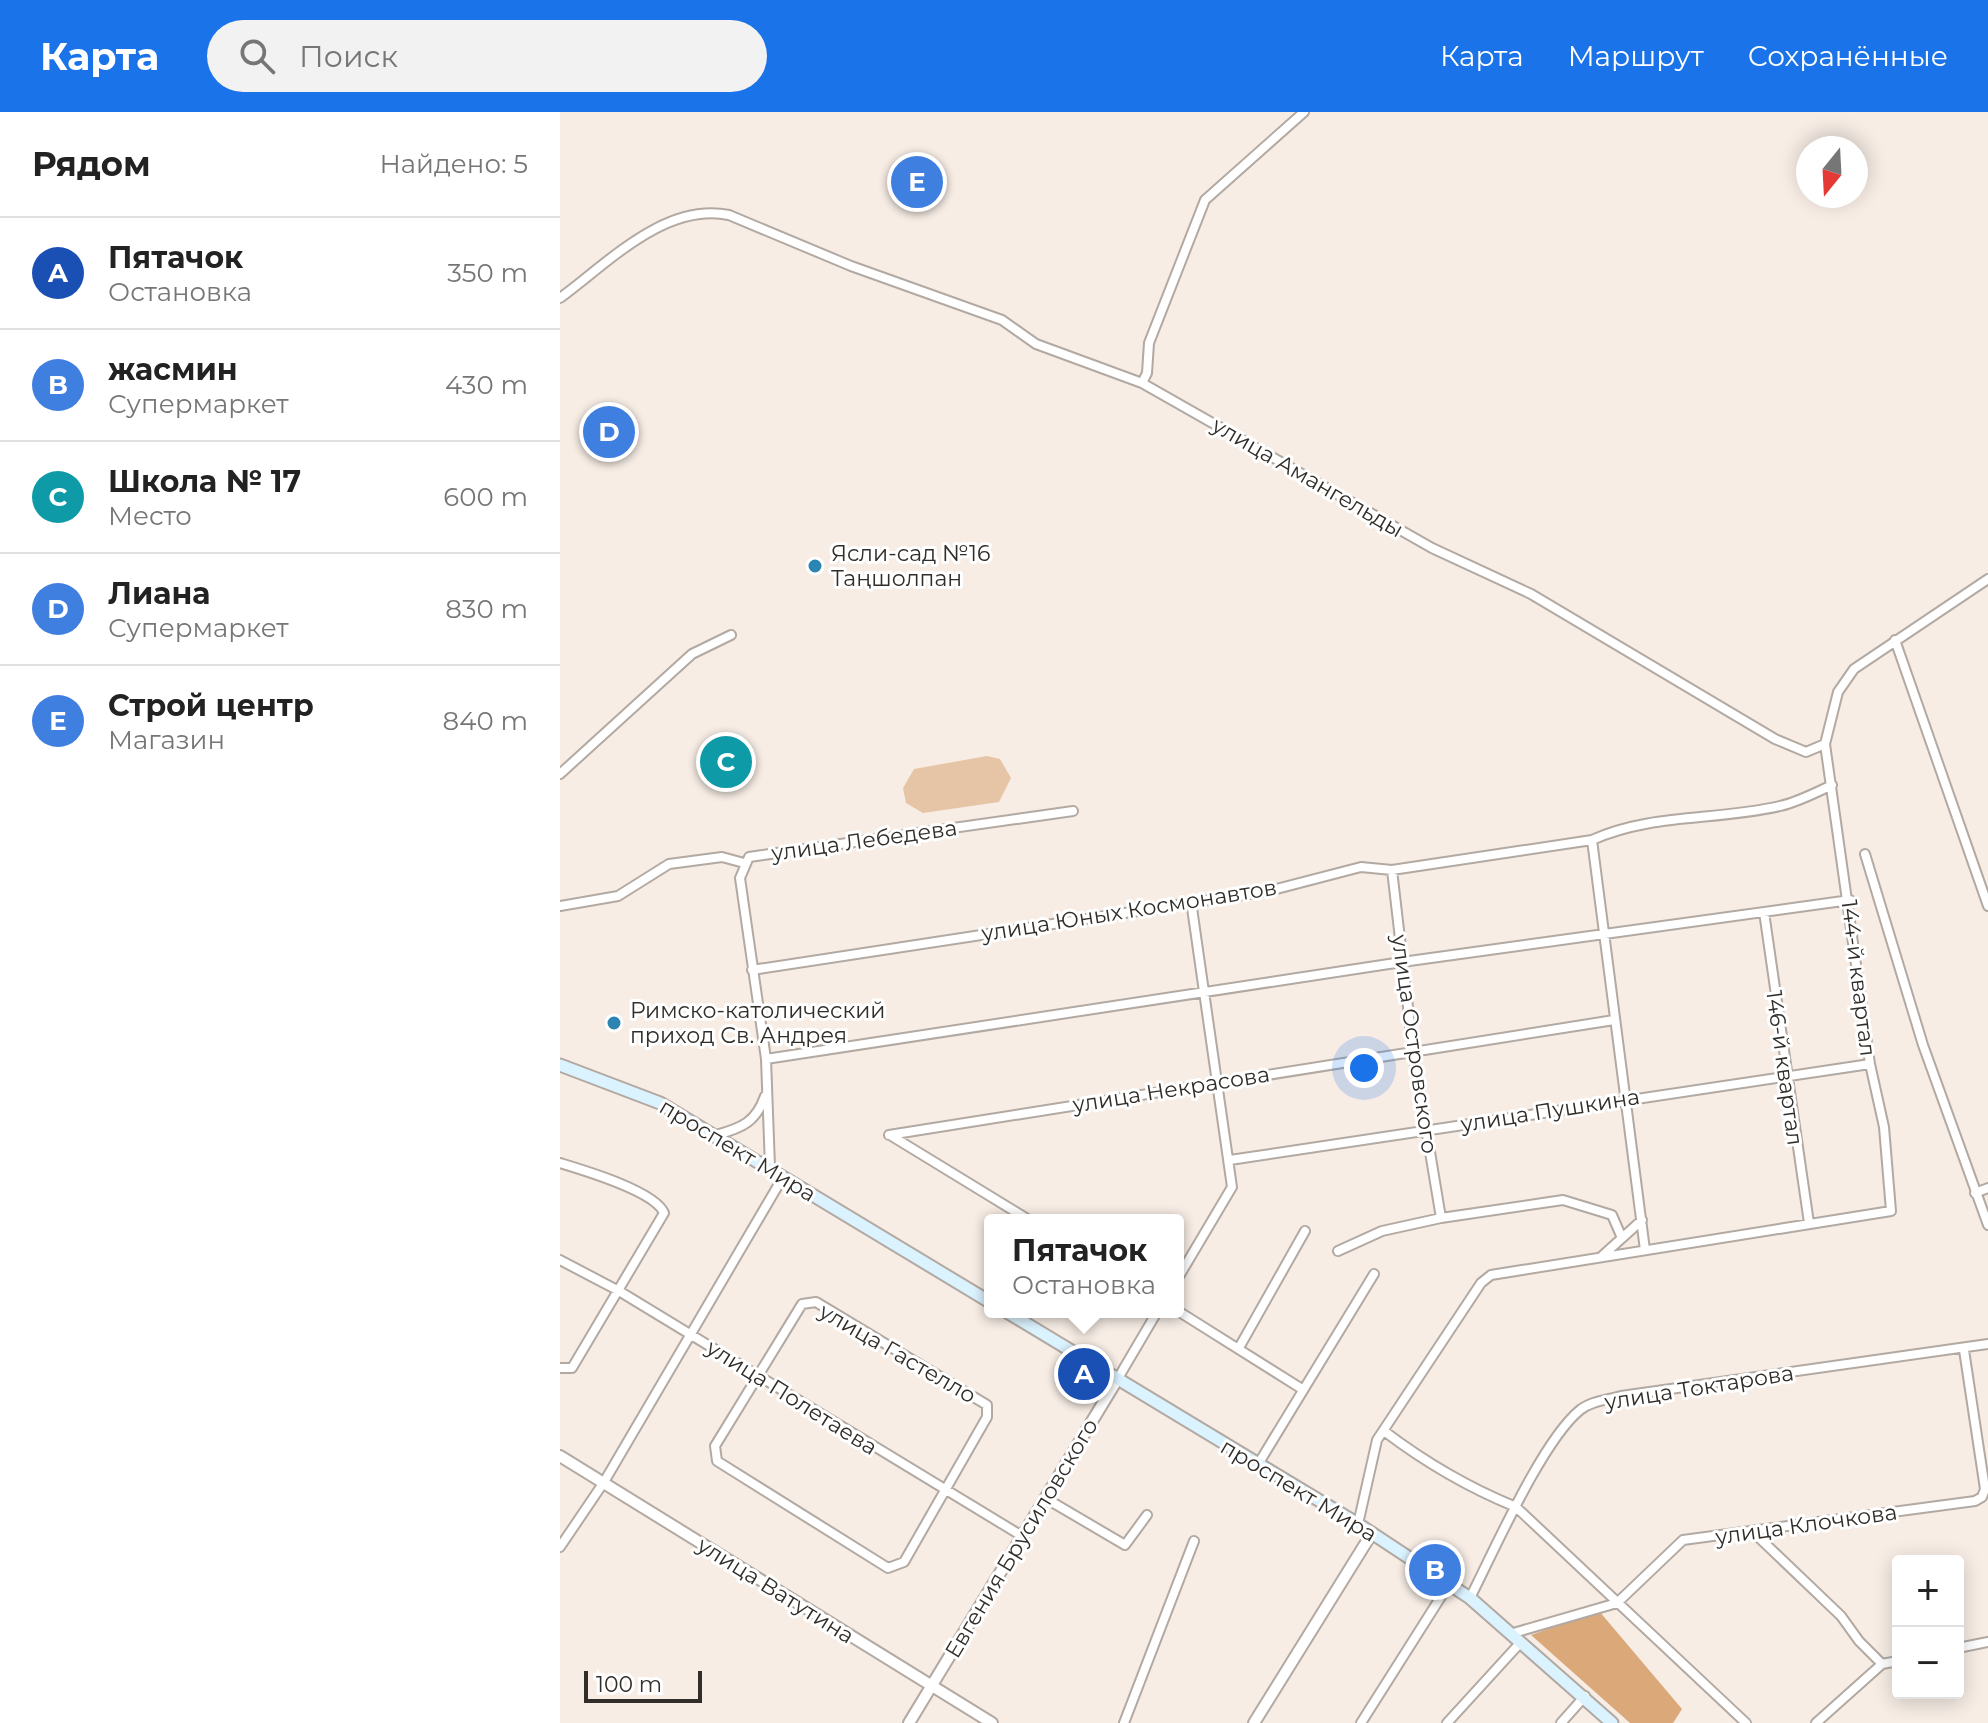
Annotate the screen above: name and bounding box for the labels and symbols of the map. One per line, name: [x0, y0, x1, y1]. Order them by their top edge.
north arrow: [1796, 136, 1868, 208]
pin: E: [891, 152, 943, 212]
pin: D: [583, 402, 635, 462]
street label: улица Амангельды: [1206, 411, 1408, 543]
place label: Ясли-сад №16 Таңшолпан: [831, 540, 990, 592]
marker: Ясли-сад №16 Таңшолпан: [806, 557, 824, 575]
pin: C: [700, 732, 752, 792]
street label: улица Лебедева: [768, 814, 959, 867]
street label: улица Юных Космонавтов: [978, 874, 1279, 947]
street label: 144-й квартал: [1836, 898, 1881, 1058]
street label: улица Островского: [1386, 932, 1443, 1155]
street label: 146-й квартал: [1760, 989, 1809, 1147]
place label: Римско-католический приход Св. Андрея: [630, 997, 885, 1049]
marker: Римско-католический приход Св. Андрея: [605, 1014, 623, 1032]
your location: [1344, 1048, 1384, 1088]
street label: улица Некрасова: [1070, 1061, 1272, 1119]
street label: улица Пушкина: [1458, 1083, 1642, 1138]
street label: проспект Мира: [655, 1093, 821, 1208]
street label: улица Гастелло: [814, 1297, 981, 1409]
street label: улица Полетаева: [700, 1333, 882, 1461]
pin: A: [1058, 1344, 1110, 1404]
street label: улица Токтарова: [1602, 1359, 1796, 1416]
street label: Евгения Брусиловского: [939, 1414, 1104, 1663]
street label: проспект Мира: [1216, 1433, 1382, 1548]
street label: улица Клочкова: [1712, 1498, 1899, 1551]
street label: улица Ватутина: [692, 1531, 859, 1649]
pin: B: [1409, 1540, 1461, 1600]
scale bar: [584, 1667, 702, 1703]

